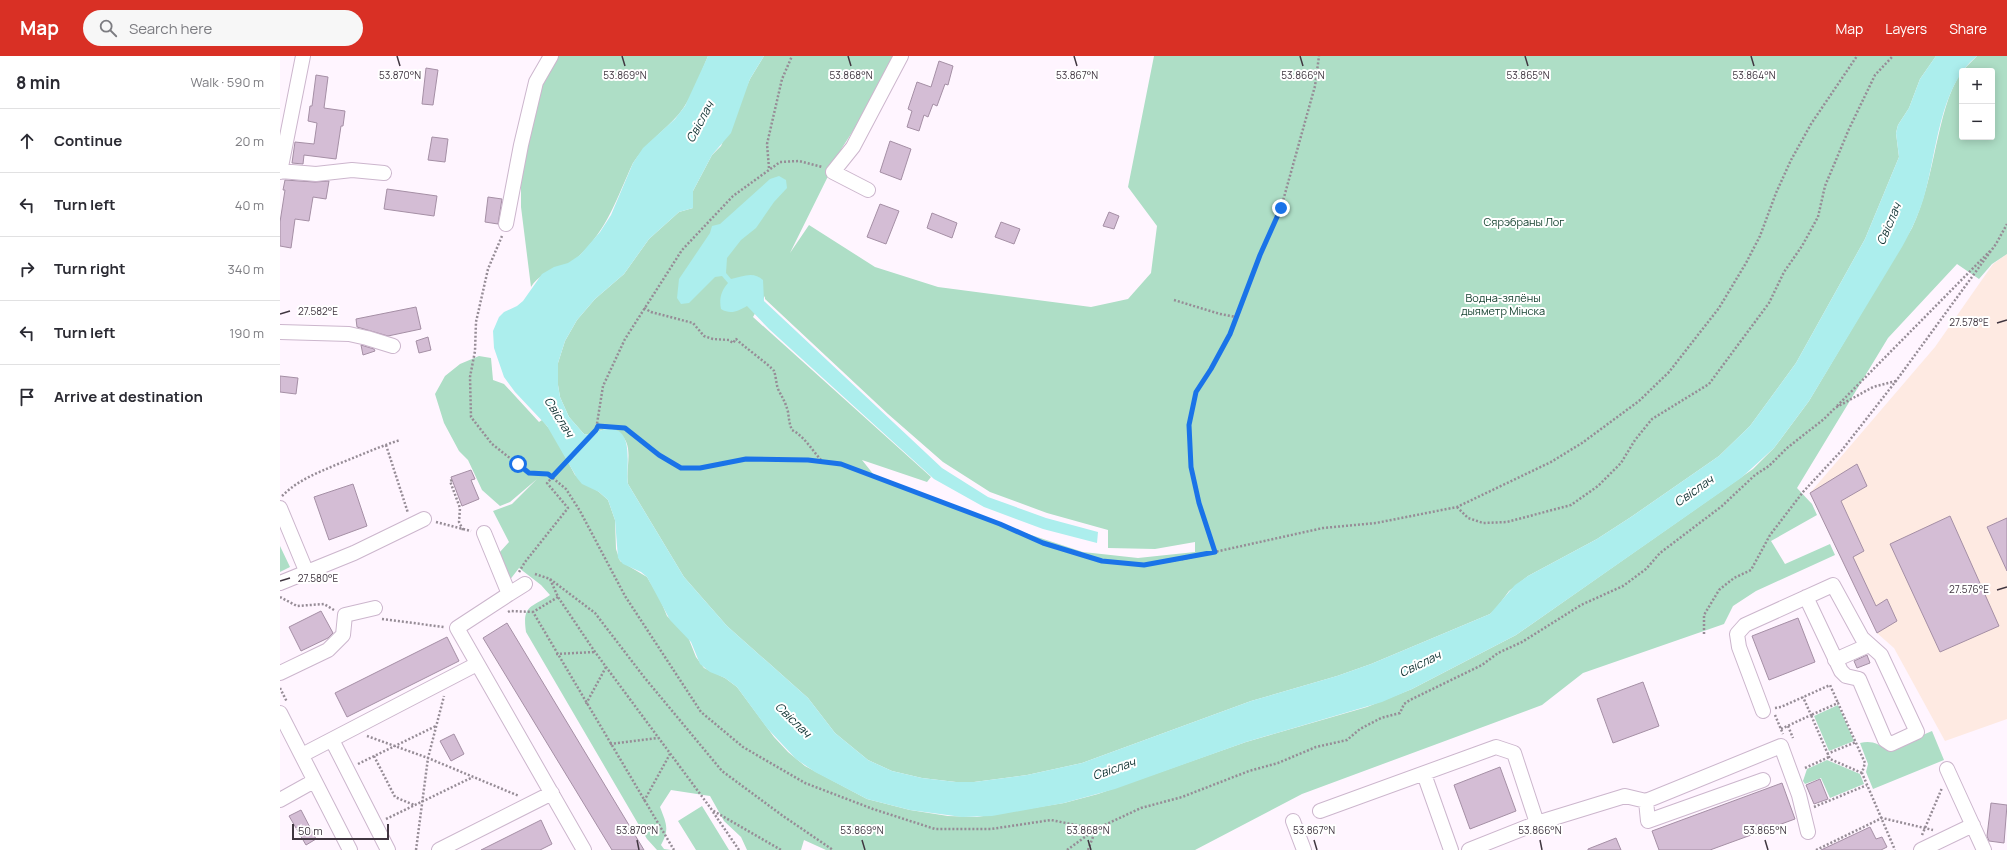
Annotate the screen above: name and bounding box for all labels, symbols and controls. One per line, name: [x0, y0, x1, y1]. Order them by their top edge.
search box: [83, 10, 363, 46]
text: Map: [20, 15, 59, 41]
icon: search: [97, 17, 119, 39]
text: Search here: [129, 18, 212, 39]
text: Map: [1835, 19, 1863, 38]
text: Layers: [1885, 19, 1927, 38]
text: Share: [1949, 19, 1987, 38]
text: 53.870°N: [379, 68, 421, 82]
text: 53.869°N: [603, 68, 647, 82]
text: 53.868°N: [829, 68, 873, 82]
text: 53.867°N: [1056, 68, 1098, 82]
text: 53.866°N: [1281, 68, 1325, 82]
text: 53.865°N: [1507, 68, 1550, 82]
text: 53.864°N: [1732, 68, 1776, 82]
map controls: [1959, 68, 1995, 140]
button: +: [1959, 68, 1995, 104]
text: 8 min: [16, 71, 61, 94]
text: Walk · 590 m: [190, 73, 264, 91]
water label: Свіслач: [682, 97, 718, 145]
button: −: [1959, 104, 1995, 140]
icon: ahead: [16, 130, 38, 152]
text: Continue: [54, 130, 122, 151]
text: 20 m: [235, 132, 264, 150]
icon: left: [16, 194, 38, 216]
text: Turn left: [54, 194, 116, 215]
text: 40 m: [235, 196, 264, 214]
route end: [1272, 199, 1290, 217]
water label: Свіслач: [1872, 199, 1906, 248]
park label: Сярэбраны Лог: [1484, 214, 1564, 229]
icon: right: [16, 258, 38, 280]
text: Turn right: [54, 258, 125, 279]
text: 340 m: [228, 260, 264, 278]
park label: Водна-зялёны дыяметр Мінска: [1461, 290, 1545, 318]
text: 27.582°E: [298, 304, 338, 318]
text: 27.578°E: [1949, 315, 1989, 329]
icon: left: [16, 322, 38, 344]
text: Turn left: [54, 322, 116, 343]
text: 190 m: [229, 324, 264, 342]
icon: arrive: [16, 386, 38, 408]
text: Arrive at destination: [54, 386, 203, 407]
water label: Свіслач: [540, 393, 579, 441]
route start: [509, 455, 527, 473]
water label: Свіслач: [1671, 470, 1718, 510]
text: 27.580°E: [298, 571, 339, 585]
text: 27.576°E: [1949, 582, 1989, 596]
water label: Свіслач: [1396, 646, 1445, 681]
water label: Свіслач: [771, 698, 816, 742]
water label: Свіслач: [1090, 753, 1139, 784]
scale bar: [292, 822, 389, 841]
text: 50 m: [298, 823, 323, 838]
text: 53.870°N: [616, 823, 658, 837]
text: 53.869°N: [840, 823, 884, 837]
text: 53.868°N: [1066, 823, 1110, 837]
text: 53.867°N: [1293, 823, 1335, 837]
text: 53.866°N: [1518, 823, 1562, 837]
text: 53.865°N: [1744, 823, 1787, 837]

